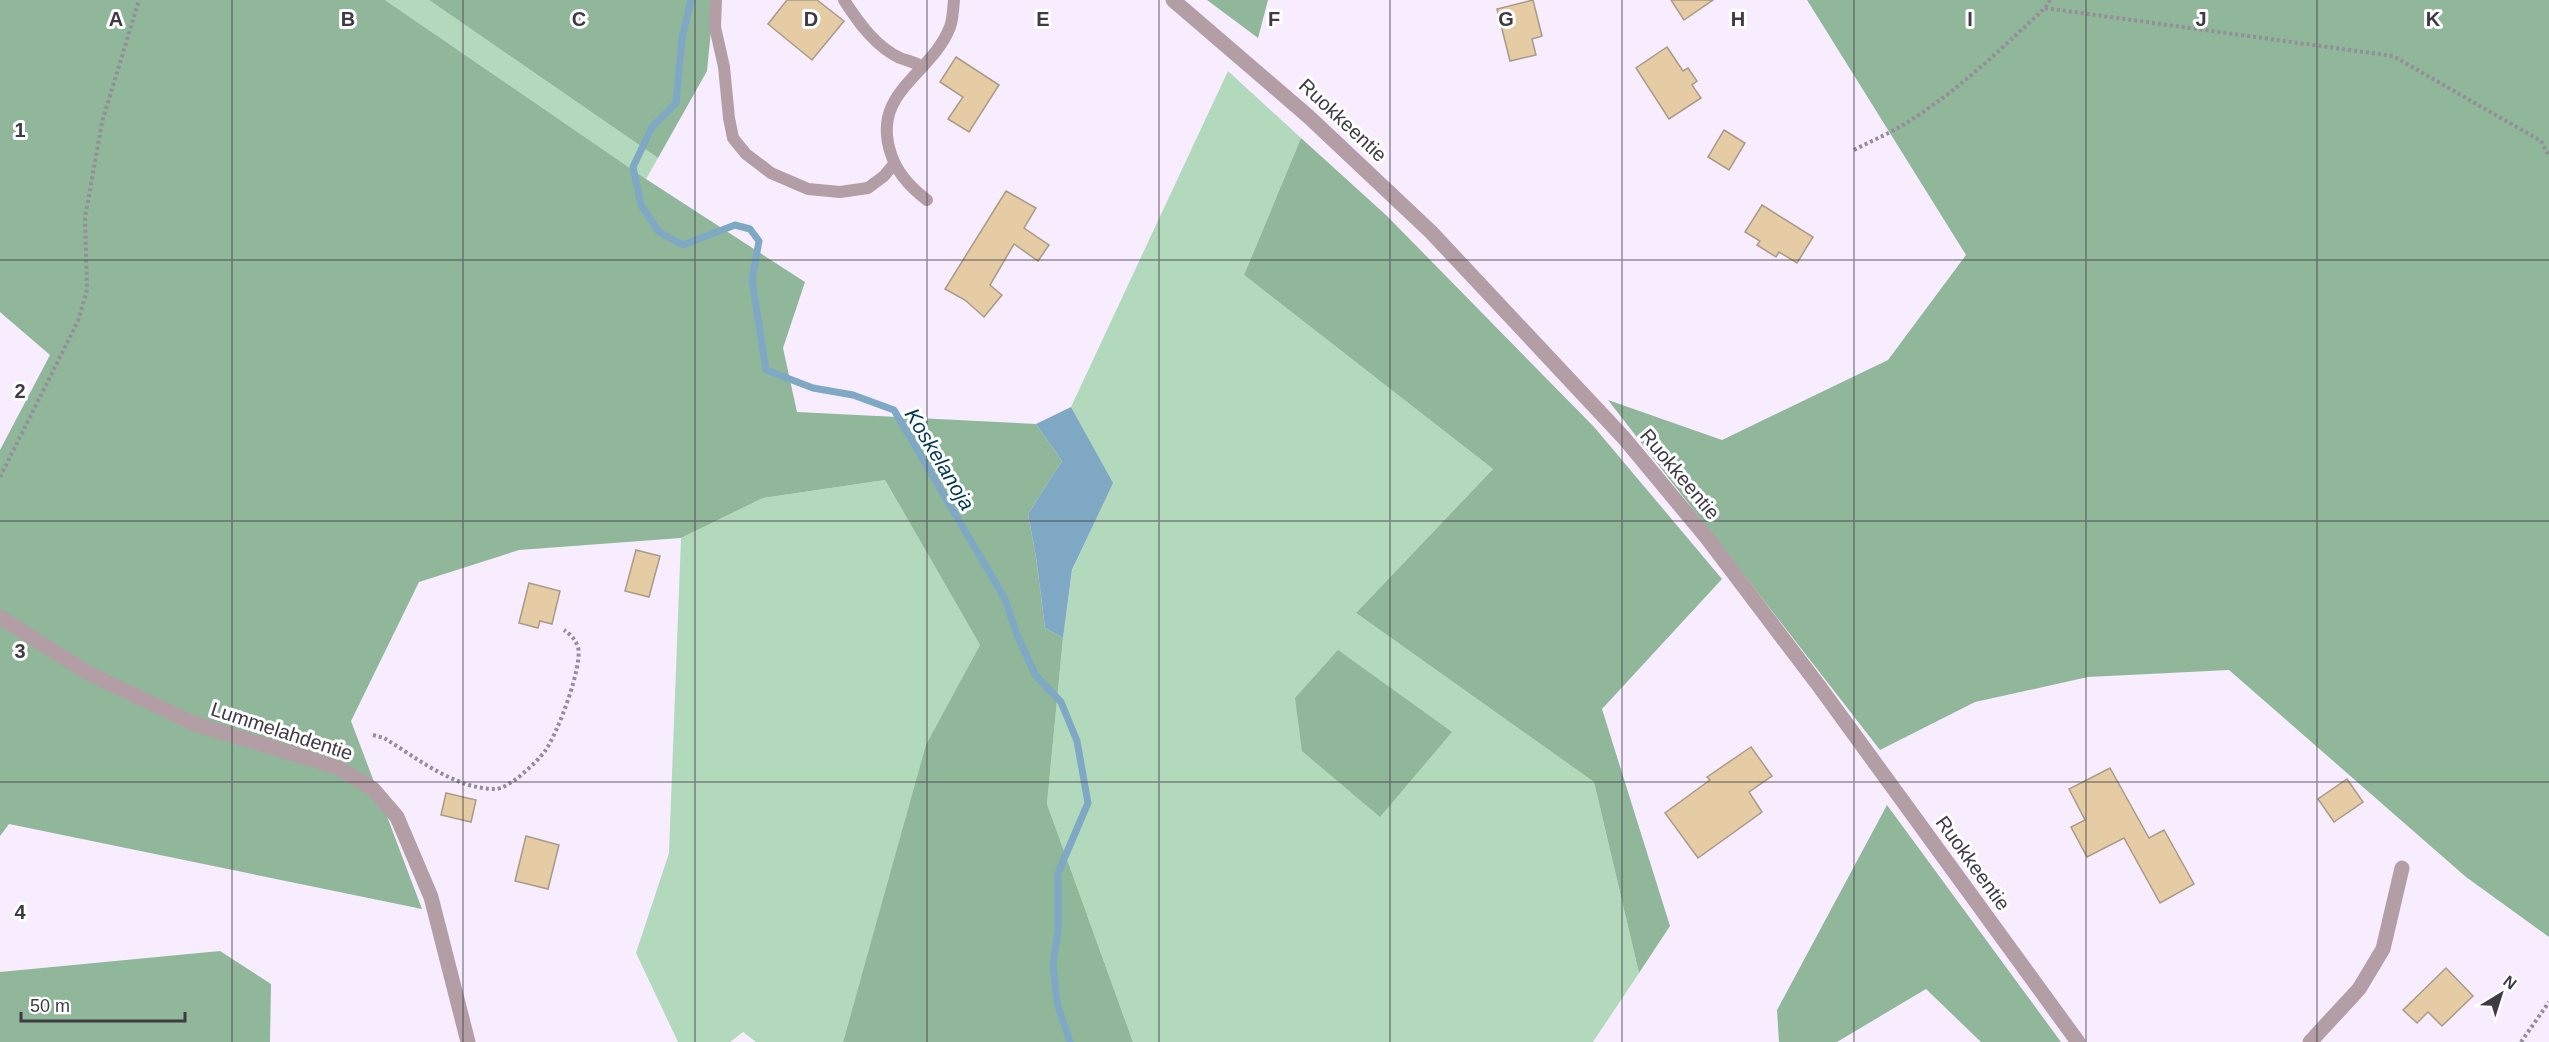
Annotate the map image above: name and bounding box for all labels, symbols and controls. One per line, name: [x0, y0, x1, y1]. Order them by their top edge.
text: A: [109, 8, 123, 30]
text: B: [341, 8, 355, 30]
text: C: [572, 8, 586, 30]
text: D: [804, 8, 818, 30]
text: E: [1036, 8, 1050, 30]
text: F: [1268, 8, 1280, 30]
text: G: [1498, 8, 1514, 30]
text: H: [1731, 8, 1745, 30]
text: I: [1967, 8, 1973, 30]
text: J: [2195, 8, 2207, 30]
text: K: [2426, 8, 2441, 30]
street label: Ruokkeentie: [1295, 74, 1391, 166]
text: 1: [14, 119, 26, 141]
text: 2: [14, 380, 26, 402]
water label: Koskelanoja: [901, 404, 979, 514]
street label: Ruokkeentie: [1636, 424, 1724, 524]
text: 3: [14, 640, 26, 662]
street label: Lummelahdentie: [208, 698, 356, 764]
street label: Ruokkeentie: [1931, 812, 2015, 914]
text: 4: [14, 901, 26, 923]
north arrow: [2471, 964, 2531, 1024]
text: N: [2500, 972, 2520, 993]
scale bar: [21, 985, 184, 1023]
text: 50 m: [30, 996, 70, 1016]

